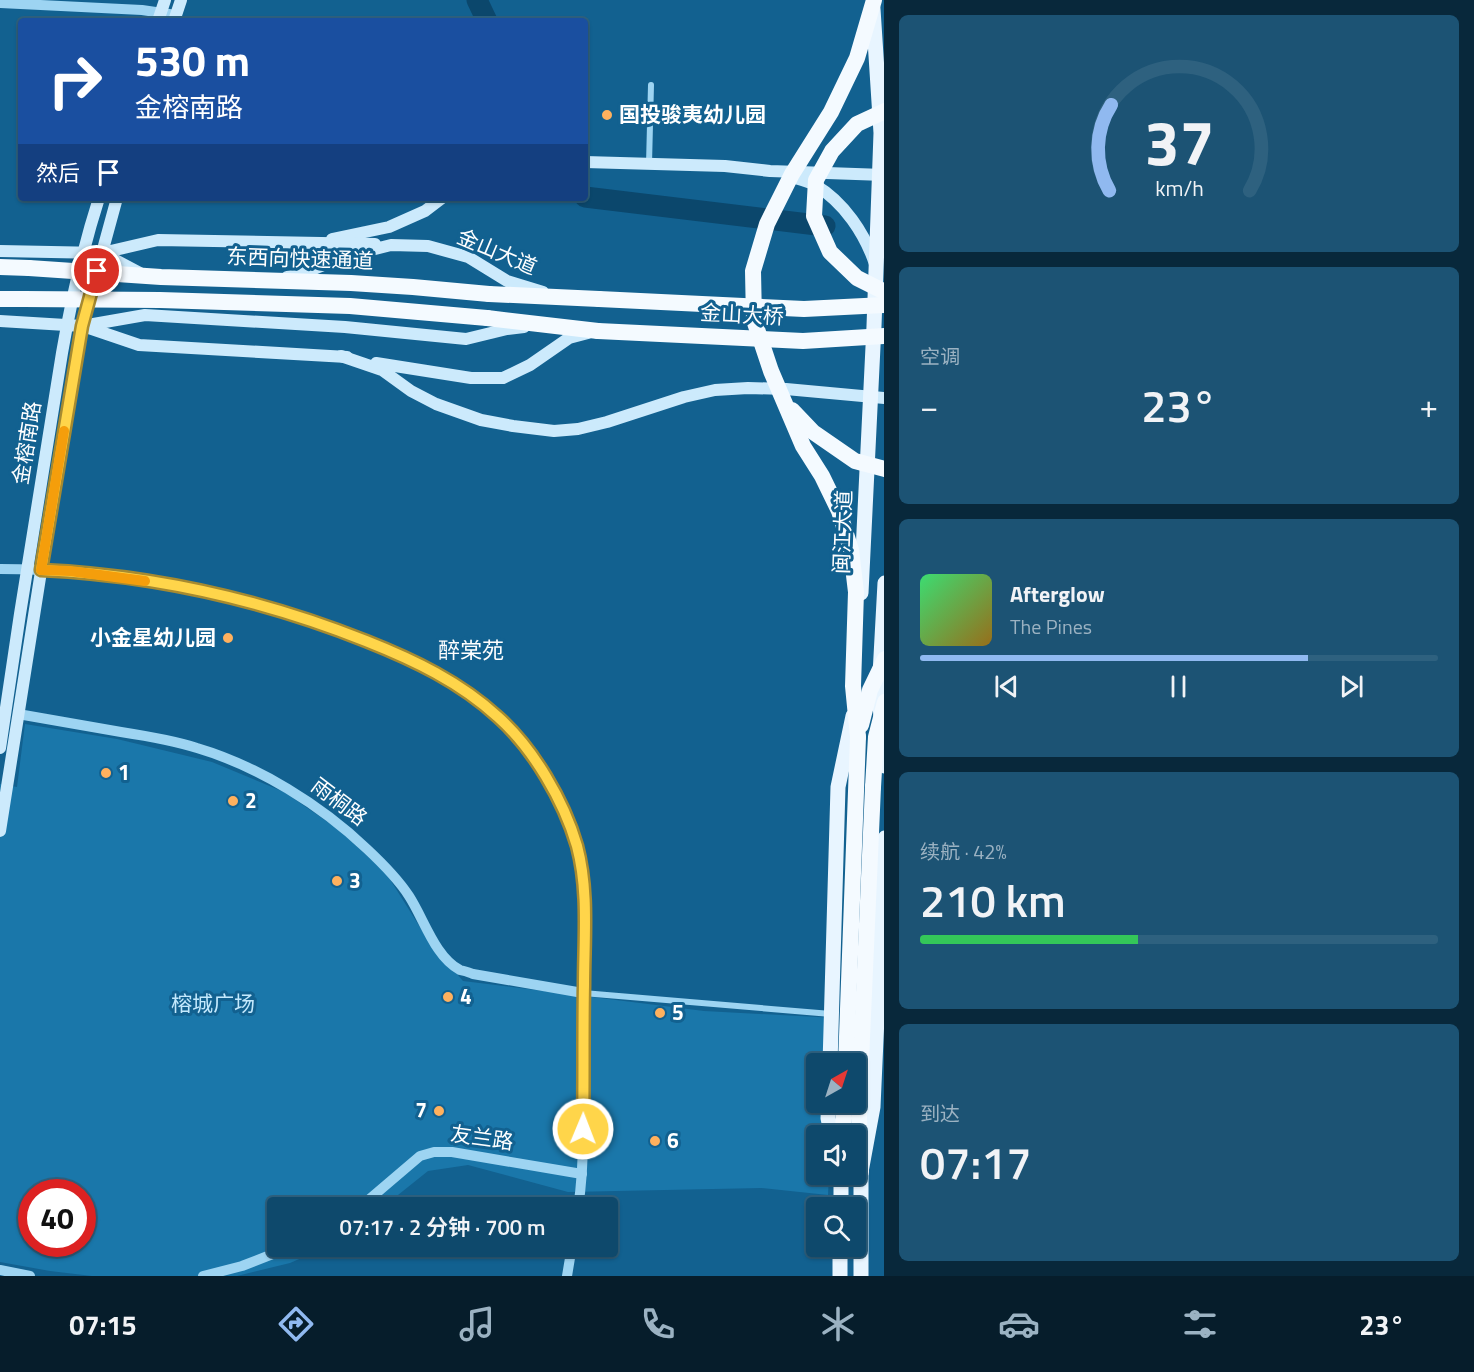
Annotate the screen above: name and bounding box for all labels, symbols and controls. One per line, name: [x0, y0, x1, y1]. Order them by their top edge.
text: 530 m: [135, 28, 250, 92]
icon: right: [36, 42, 114, 120]
text: 金榕南路: [135, 86, 243, 127]
text: 37: [1144, 94, 1214, 189]
place label: 国投骏夷幼儿园: [619, 98, 766, 130]
marker: 国投骏夷幼儿园: [600, 108, 614, 122]
text: 然后: [36, 156, 80, 190]
icon: arrive: [92, 156, 125, 189]
text: km/h: [1155, 172, 1203, 204]
street label: 金山大道: [452, 220, 542, 282]
street label: 东西向快速通道: [226, 239, 374, 277]
pin: [71, 245, 122, 296]
icon: arrive: [80, 254, 113, 287]
street label: 金山大桥: [699, 296, 785, 332]
text: 空调: [920, 341, 960, 372]
text: 23°: [1141, 371, 1217, 439]
text: −: [920, 381, 938, 431]
text: +: [1420, 381, 1438, 431]
street label: 金榕南路: [4, 399, 48, 487]
street label: 闽江大道: [825, 489, 859, 574]
text: Afterglow: [1010, 577, 1105, 611]
text: The Pines: [1010, 611, 1092, 642]
place label: 小金星幼儿园: [90, 621, 216, 653]
marker: 小金星幼儿园: [221, 631, 235, 645]
district label: 醉棠苑: [438, 633, 504, 667]
icon: previous: [990, 670, 1023, 703]
icon: pause: [1162, 670, 1195, 703]
icon: next: [1335, 670, 1368, 703]
place label: 1: [118, 756, 130, 788]
marker: 1: [99, 766, 113, 780]
street label: 雨桐路: [305, 769, 374, 833]
place label: 2: [245, 784, 257, 816]
marker: 2: [226, 794, 240, 808]
text: 续航 · 42%: [920, 836, 1007, 867]
place label: 3: [349, 864, 361, 896]
text: 210 km: [920, 866, 1066, 934]
marker: 3: [330, 874, 344, 888]
place label: 4: [460, 980, 472, 1012]
park label: 榕城广场: [171, 987, 255, 1019]
marker: 4: [441, 990, 455, 1004]
place label: 5: [672, 996, 684, 1028]
marker: 5: [653, 1006, 667, 1020]
north arrow: [806, 1053, 866, 1113]
map controls: [806, 1053, 866, 1257]
place label: 7: [415, 1094, 427, 1126]
position arrow: [551, 1097, 615, 1161]
text: 到达: [920, 1098, 960, 1129]
marker: 7: [432, 1104, 446, 1118]
street label: 友兰路: [449, 1117, 516, 1157]
place label: 6: [667, 1124, 679, 1156]
button: sound: [806, 1125, 866, 1185]
text: 07:17: [920, 1128, 1032, 1196]
marker: 6: [648, 1134, 662, 1148]
speed limit sign: 40: [18, 1179, 96, 1257]
button: search: [806, 1197, 866, 1257]
text: 07:17 · 2 分钟 · 700 m: [340, 1210, 545, 1244]
icon: directions: [275, 1303, 317, 1345]
icon: music: [456, 1303, 498, 1345]
icon: phone: [637, 1303, 679, 1345]
icon: climate: [817, 1303, 859, 1345]
icon: car: [998, 1303, 1040, 1345]
icon: filters: [1179, 1303, 1221, 1345]
text: 07:15: [69, 1304, 137, 1345]
text: 23°: [1359, 1304, 1405, 1345]

